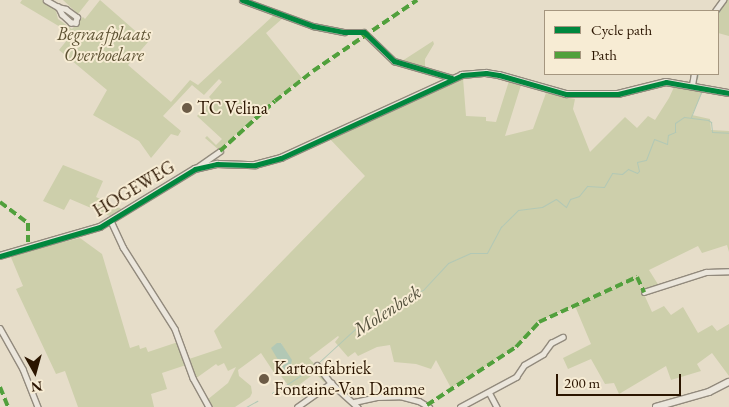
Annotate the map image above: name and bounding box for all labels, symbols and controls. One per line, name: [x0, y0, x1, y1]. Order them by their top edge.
legend: [544, 10, 719, 75]
text: Cycle path: [591, 20, 652, 39]
park label: Begraafplaats Overboelare: [57, 24, 151, 66]
text: Path: [591, 45, 617, 64]
place label: TC Velina: [197, 97, 268, 119]
marker: TC Velina: [181, 102, 193, 114]
street label: HOGEWEG: [89, 156, 179, 222]
water label: Molenbeek: [349, 281, 425, 341]
north arrow: [10, 347, 60, 397]
place label: Kartonfabriek Fontaine-Van Damme: [274, 358, 425, 400]
scale bar: [559, 364, 684, 396]
marker: Kartonfabriek Fontaine-Van Damme: [258, 373, 270, 385]
text: 200 m: [564, 373, 600, 392]
text: N: [30, 377, 44, 397]

